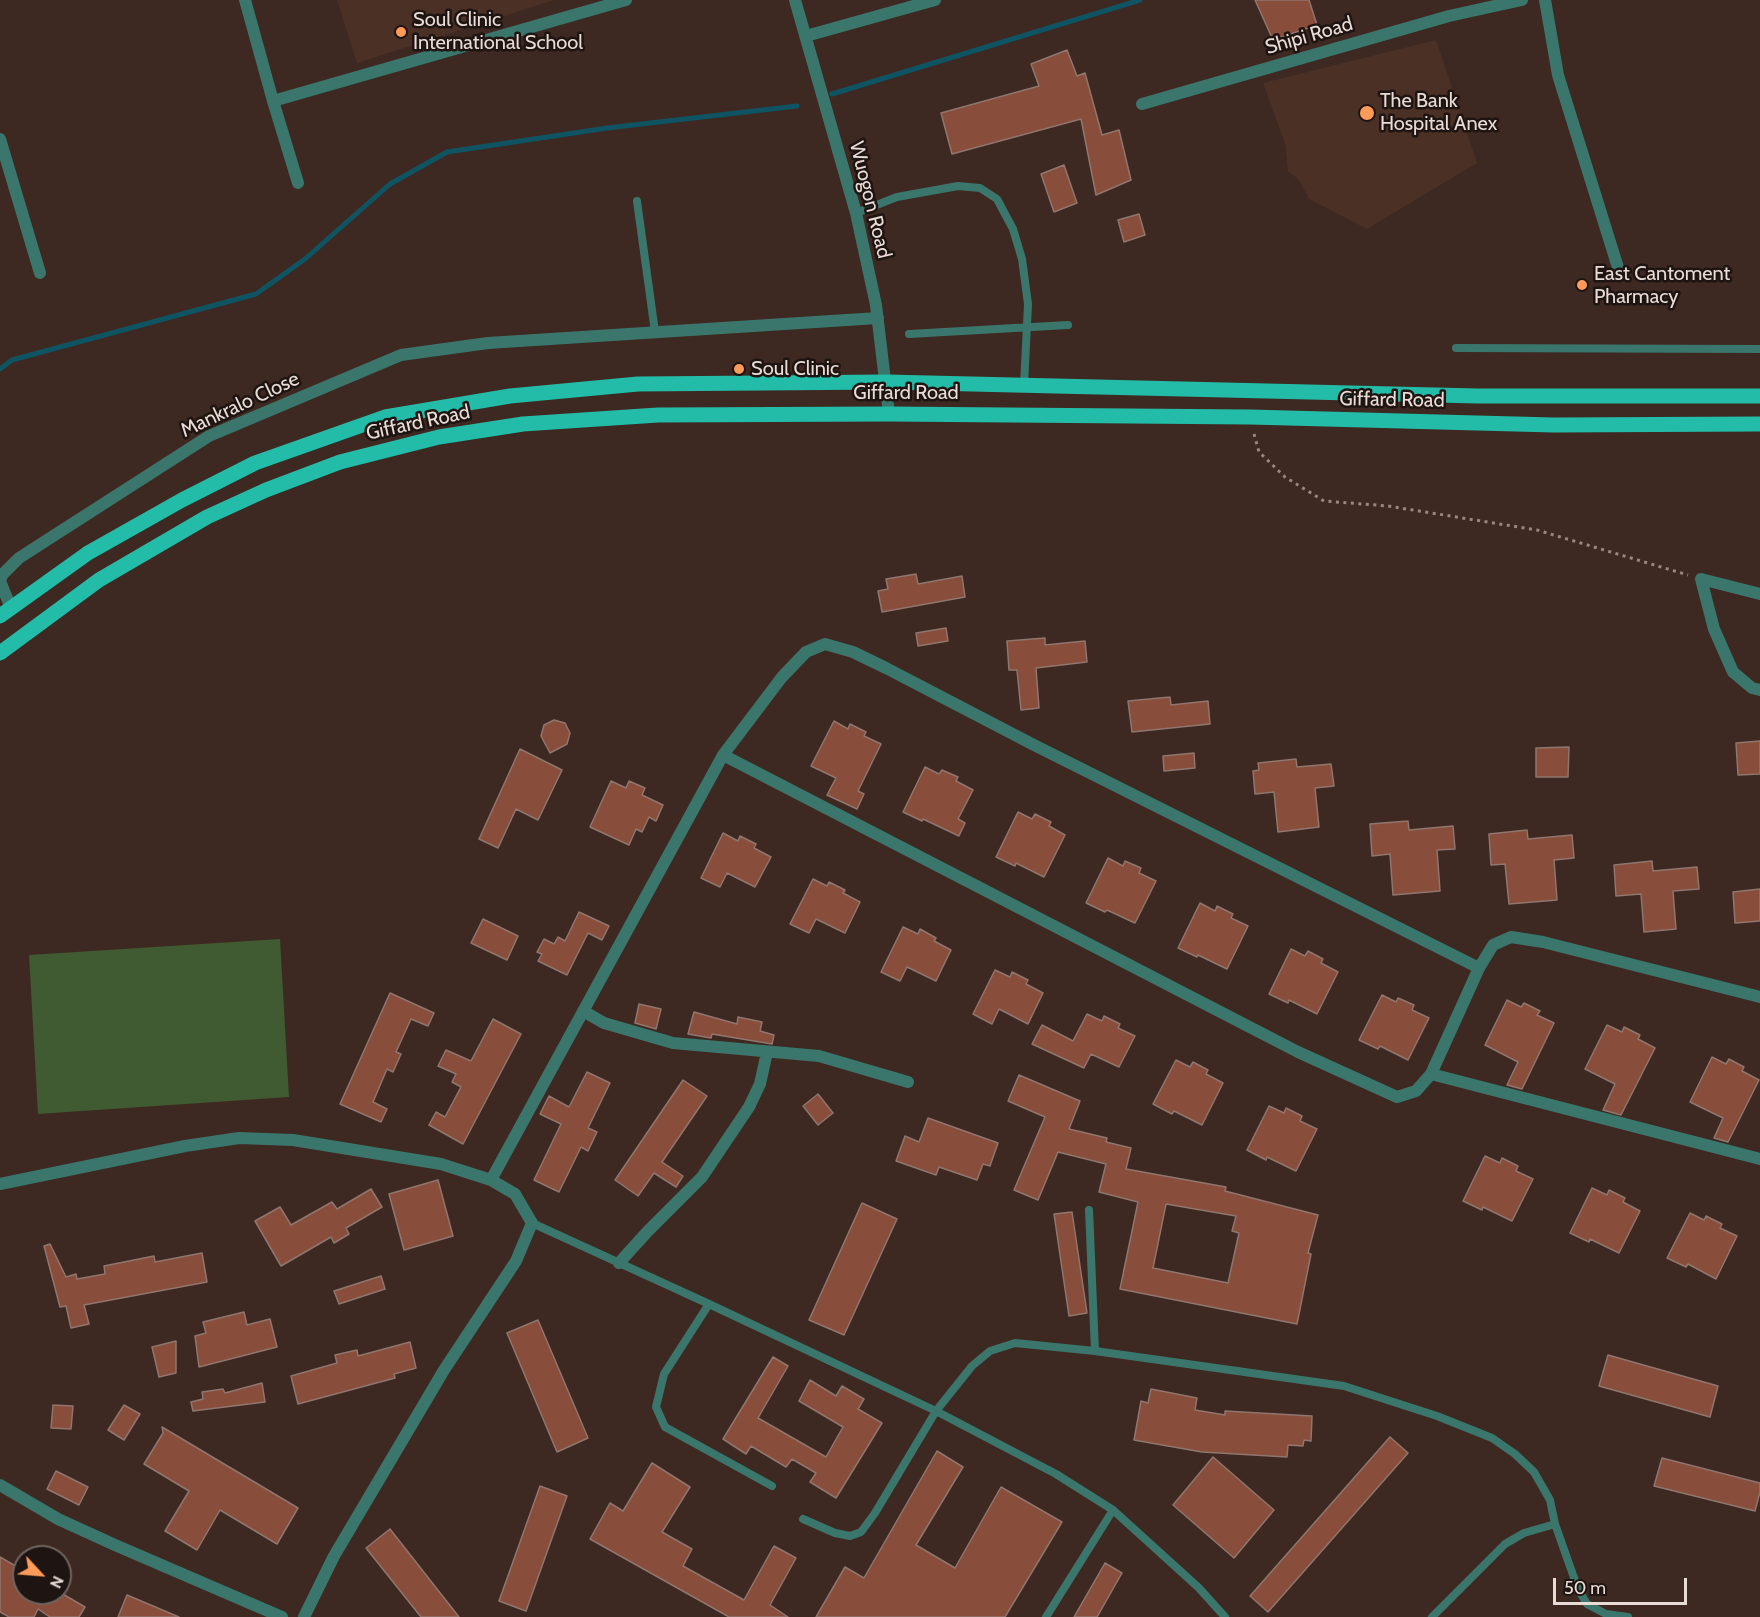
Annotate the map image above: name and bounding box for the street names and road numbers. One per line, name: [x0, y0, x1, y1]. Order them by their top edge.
street label: Shipi Road: [1262, 12, 1356, 60]
street label: Wuogon Road: [844, 139, 896, 261]
street label: Mankralo Close: [177, 367, 303, 443]
street label: Giffard Road: [853, 381, 959, 405]
street label: Giffard Road: [1339, 387, 1445, 413]
street label: Giffard Road: [364, 400, 472, 446]

